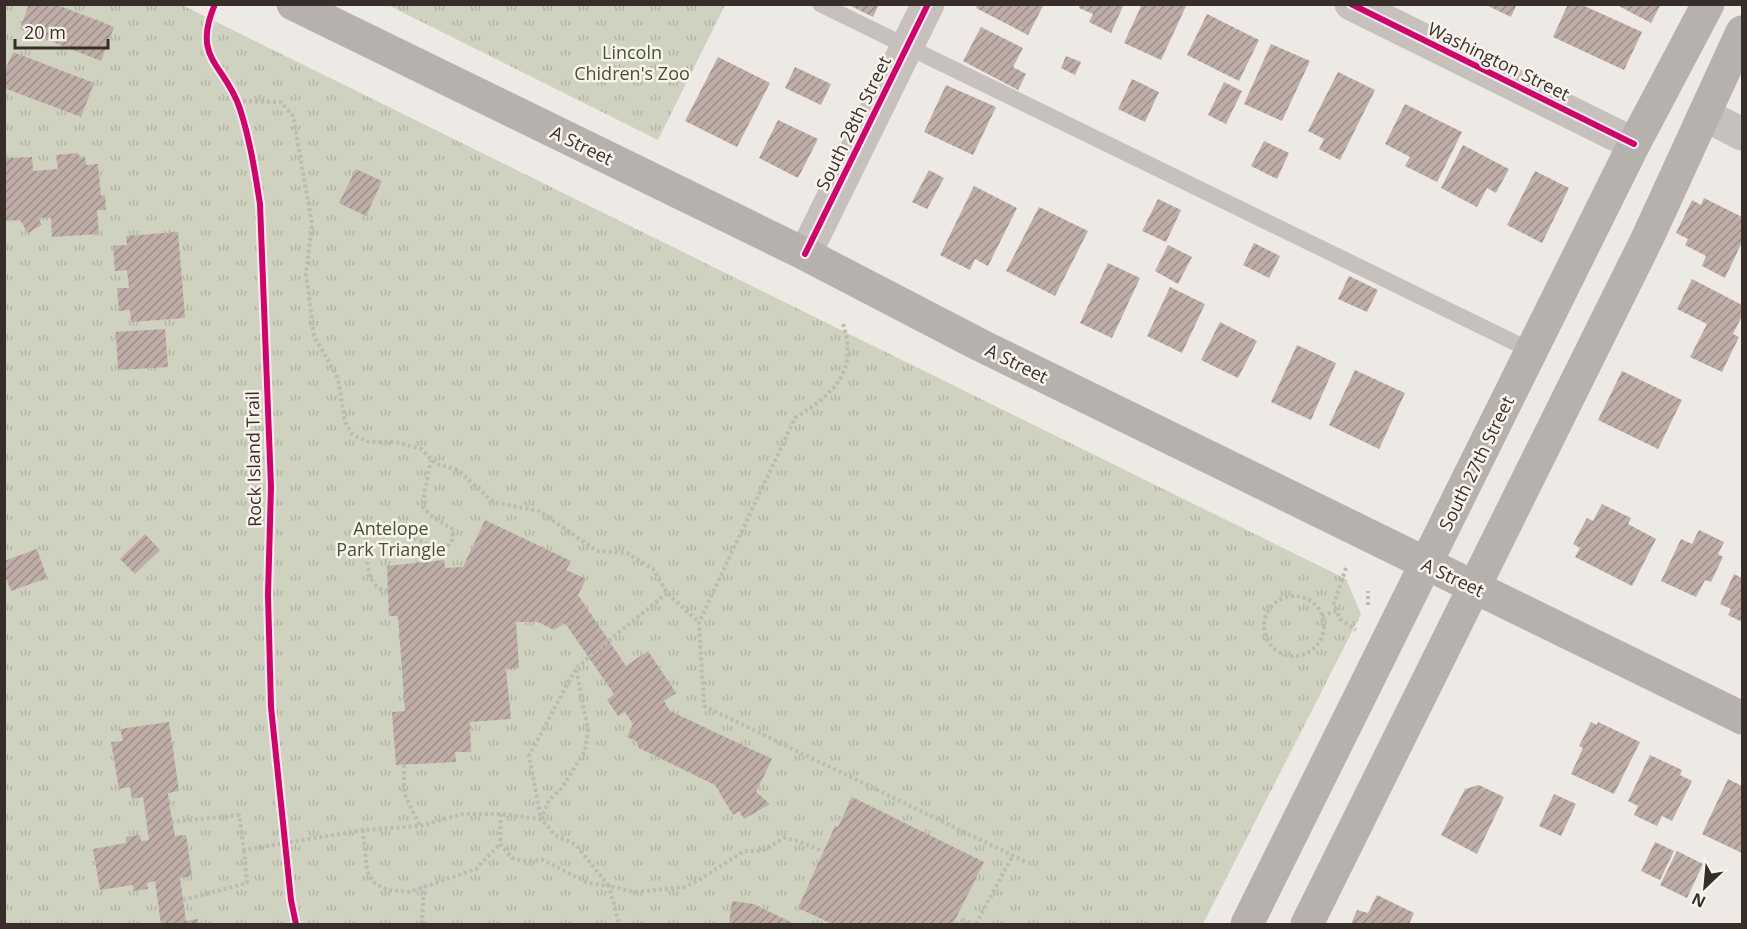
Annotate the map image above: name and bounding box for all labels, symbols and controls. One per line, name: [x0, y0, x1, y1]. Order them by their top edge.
scale bar: [15, 12, 108, 50]
street label: Washington Street: [1424, 16, 1574, 106]
text: 20 m: [24, 20, 66, 44]
park label: Lincoln Chidren's Zoo: [574, 40, 690, 85]
street label: South 28th Street: [810, 52, 896, 194]
street label: A Street: [547, 120, 617, 170]
street label: A Street: [982, 338, 1052, 388]
street label: Rock Island Trail: [240, 391, 266, 527]
street label: South 27th Street: [1433, 392, 1519, 534]
park label: Antelope Park Triangle: [336, 516, 446, 561]
street label: A Street: [1418, 552, 1488, 602]
north arrow: [1675, 857, 1735, 917]
text: N: [1688, 888, 1709, 913]

